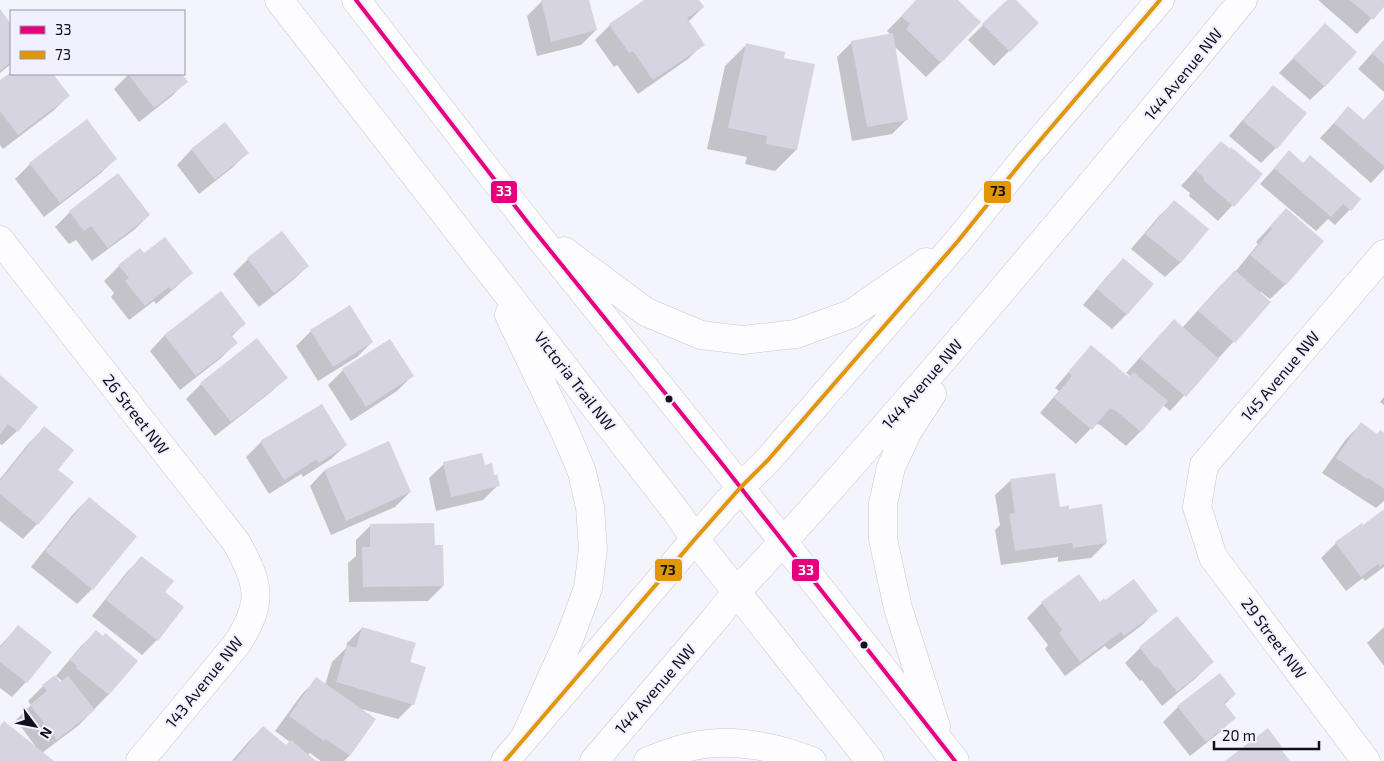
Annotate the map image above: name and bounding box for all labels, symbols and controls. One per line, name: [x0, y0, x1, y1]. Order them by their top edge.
legend: [10, 10, 185, 75]
text: 33: [55, 20, 72, 38]
street label: 144 Avenue NW: [1140, 24, 1226, 124]
text: 73: [55, 45, 71, 63]
line badge: 33: [490, 180, 518, 204]
line badge: 73: [983, 180, 1012, 204]
text: 33: [496, 182, 512, 199]
text: 73: [990, 182, 1006, 199]
street label: Victoria Trail NW: [531, 327, 620, 434]
street label: 145 Avenue NW: [1236, 327, 1323, 425]
street label: 144 Avenue NW: [877, 335, 966, 432]
street label: 26 Street NW: [99, 370, 173, 457]
unlabelled marker: [664, 394, 674, 404]
line badge: 73: [654, 558, 683, 582]
line badge: 33: [791, 558, 820, 582]
text: 73: [660, 561, 676, 578]
text: 33: [798, 561, 814, 578]
street label: 29 Street NW: [1238, 594, 1311, 682]
street label: 143 Avenue NW: [161, 632, 246, 731]
street label: 144 Avenue NW: [610, 640, 699, 737]
unlabelled marker: [859, 640, 869, 650]
north arrow: [10, 701, 60, 751]
scale bar: [1214, 718, 1319, 750]
text: N: [37, 724, 56, 742]
text: 20 m: [1222, 726, 1256, 744]

